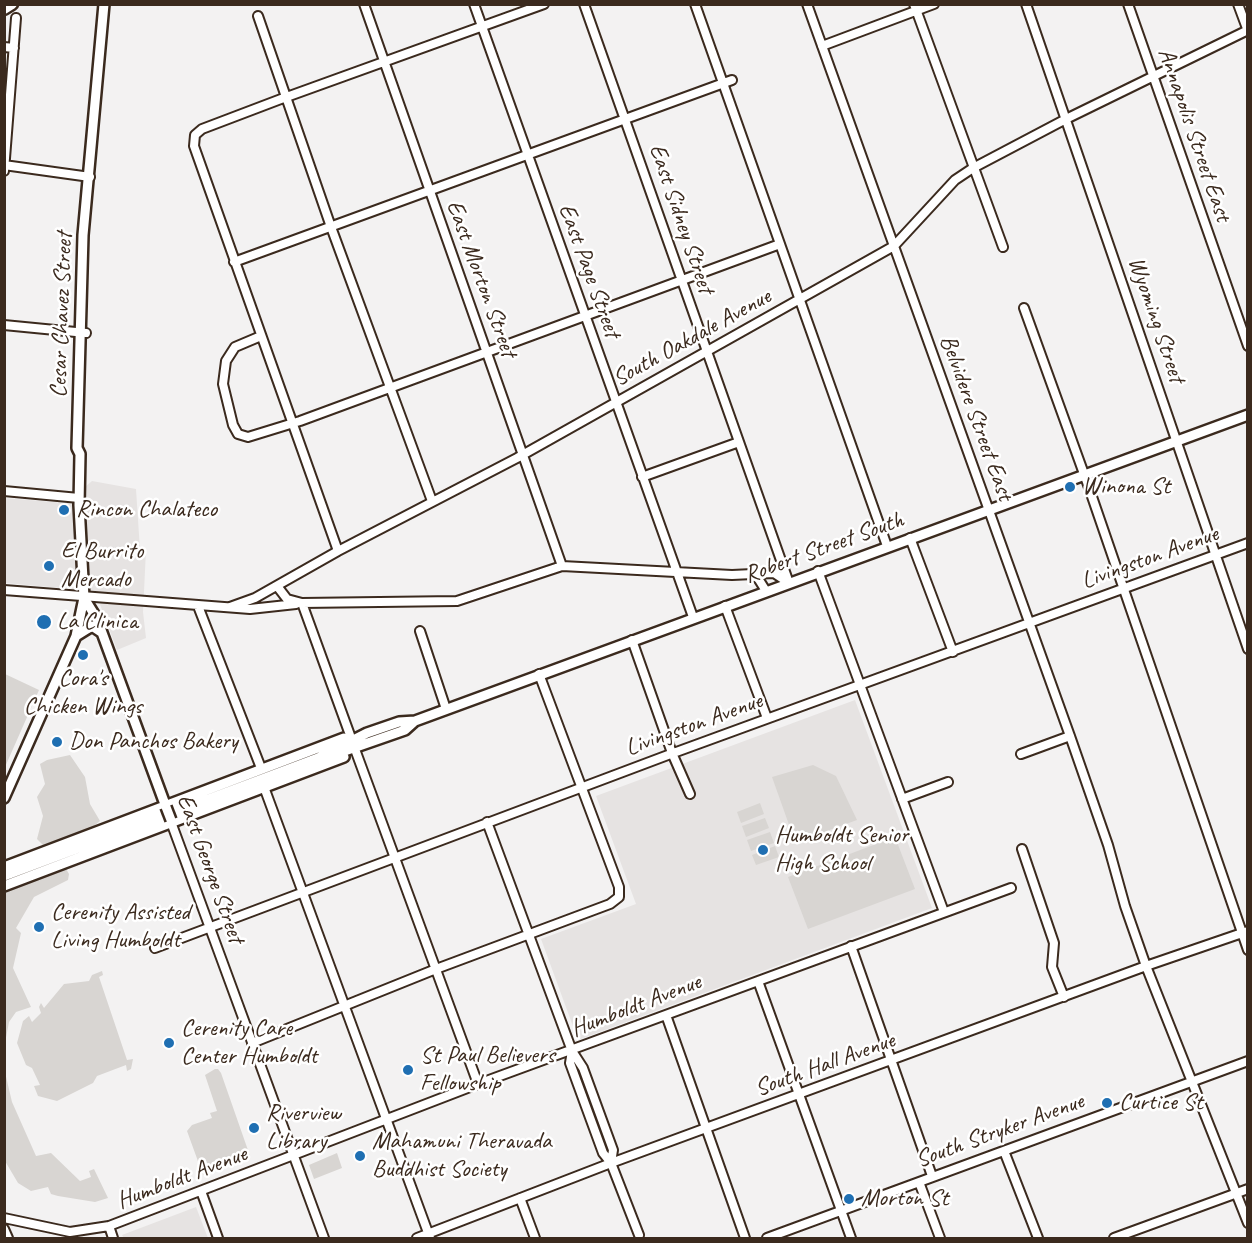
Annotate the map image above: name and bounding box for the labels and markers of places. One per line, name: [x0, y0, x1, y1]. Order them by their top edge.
place label: Winona St: [1082, 473, 1170, 501]
marker: Winona St: [1063, 480, 1077, 494]
place label: Rincon Chalateco: [76, 496, 217, 524]
marker: Rincon Chalateco: [57, 503, 71, 517]
place label: El Burrito Mercado: [61, 538, 143, 594]
marker: El Burrito Mercado: [42, 559, 56, 573]
place label: La Clinica: [57, 608, 138, 636]
marker: La Clinica: [35, 613, 53, 631]
marker: Cora's Chicken Wings: [76, 648, 90, 662]
place label: Cora's Chicken Wings: [24, 665, 142, 721]
place label: Don Panchos Bakery: [69, 728, 238, 756]
marker: Don Panchos Bakery: [50, 735, 64, 749]
place label: Humboldt Senior High School: [775, 822, 908, 878]
marker: Humboldt Senior High School: [756, 843, 770, 857]
place label: Cerenity Assisted Living Humboldt: [51, 899, 190, 955]
marker: Cerenity Assisted Living Humboldt: [32, 920, 46, 934]
place label: Cerenity Care Center Humboldt: [181, 1015, 317, 1071]
marker: Cerenity Care Center Humboldt: [162, 1036, 176, 1050]
place label: St Paul Believers Fellowship: [420, 1042, 555, 1098]
marker: St Paul Believers Fellowship: [401, 1063, 415, 1077]
place label: Curtice St: [1119, 1089, 1203, 1117]
marker: Curtice St: [1100, 1096, 1114, 1110]
place label: Riverview Library: [266, 1100, 341, 1156]
marker: Riverview Library: [247, 1121, 261, 1135]
place label: Mahamuni Theravada Buddhist Society: [372, 1128, 552, 1184]
marker: Mahamuni Theravada Buddhist Society: [353, 1149, 367, 1163]
place label: Morton St: [861, 1185, 949, 1213]
marker: Morton St: [842, 1192, 856, 1206]

